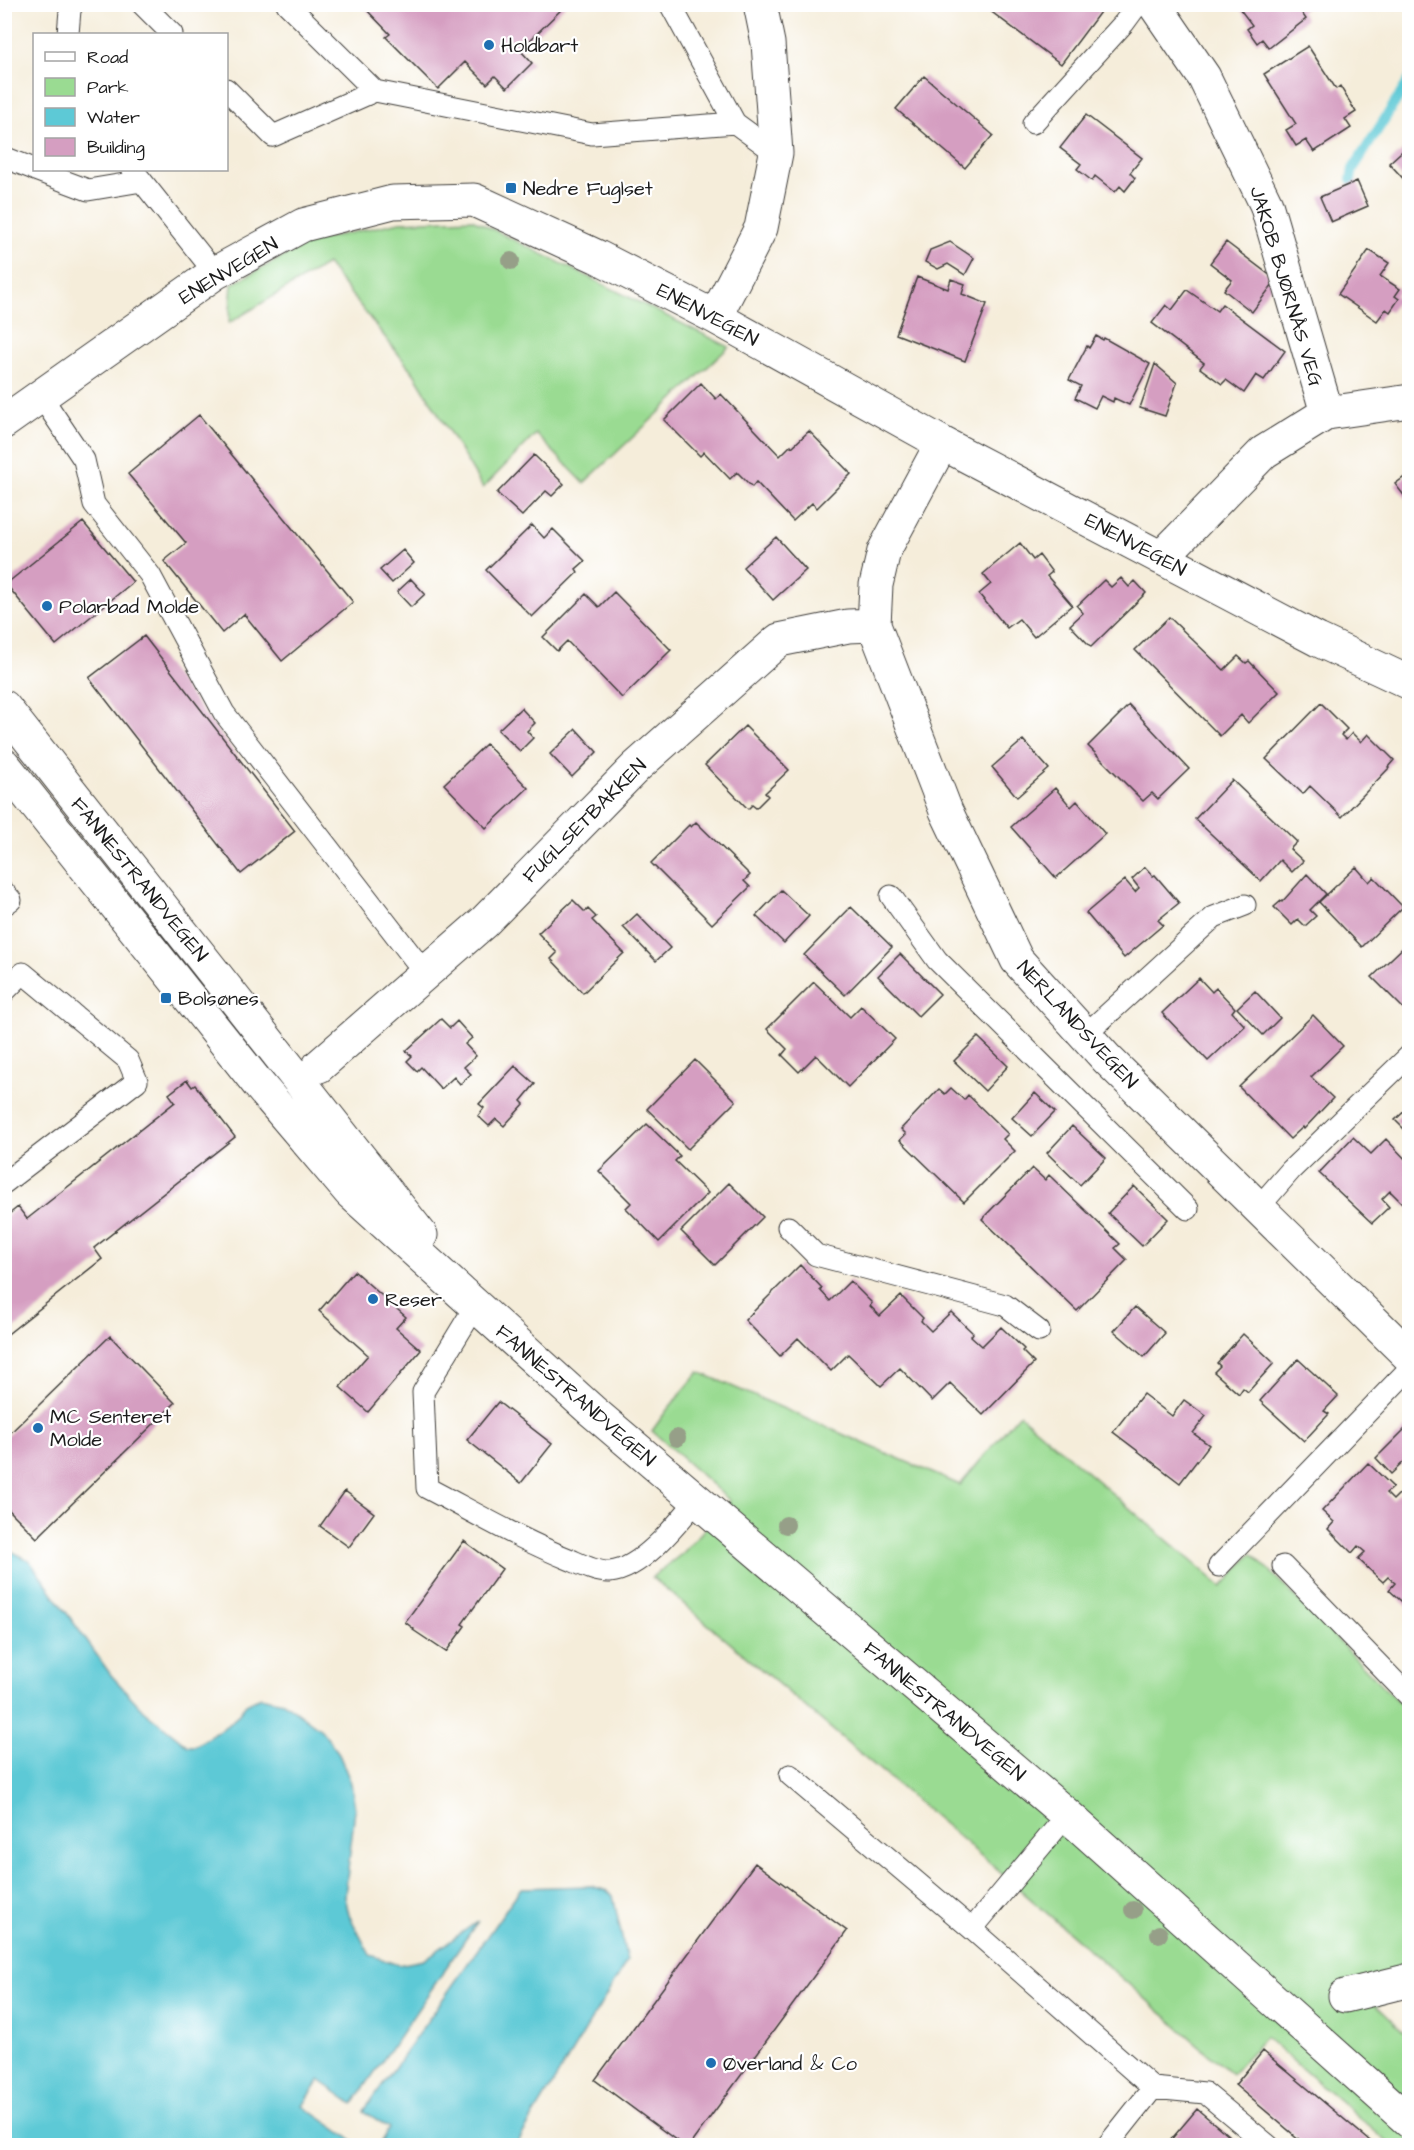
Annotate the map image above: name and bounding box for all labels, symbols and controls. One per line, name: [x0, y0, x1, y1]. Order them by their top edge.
place label: Holdbart: [501, 32, 578, 60]
legend: [33, 33, 228, 171]
marker: Holdbart: [482, 38, 496, 52]
text: Road: [87, 45, 128, 70]
text: Park: [87, 75, 129, 100]
text: Water: [87, 105, 140, 130]
text: Building: [87, 135, 145, 161]
place label: Nedre Fuglset: [523, 175, 653, 204]
marker: Nedre Fuglset: [504, 181, 518, 195]
street label: JAKOB BJØRNÅS VEG: [1242, 183, 1330, 390]
street label: ENENVEGEN: [174, 230, 283, 312]
street label: ENENVEGEN: [652, 276, 763, 353]
street label: ENENVEGEN: [1080, 506, 1191, 583]
place label: Polarbad Molde: [59, 593, 199, 621]
marker: Polarbad Molde: [40, 599, 54, 613]
street label: FUGLSETBAKKEN: [516, 752, 653, 889]
street label: FANNESTRANDVEGEN: [64, 792, 214, 968]
street label: NERLANDSVEGEN: [1010, 954, 1144, 1095]
place label: Bolsønes: [178, 985, 259, 1013]
marker: Bolsønes: [159, 991, 173, 1005]
place label: Reser: [385, 1286, 442, 1314]
marker: Reser: [366, 1292, 380, 1306]
street label: FANNESTRANDVEGEN: [489, 1318, 662, 1473]
place label: MC Senteret Molde: [50, 1403, 171, 1454]
marker: MC Senteret Molde: [31, 1421, 45, 1435]
street label: FANNESTRANDVEGEN: [857, 1635, 1032, 1788]
place label: Øverland & Co: [723, 2050, 857, 2078]
marker: Øverland & Co: [704, 2056, 718, 2070]

